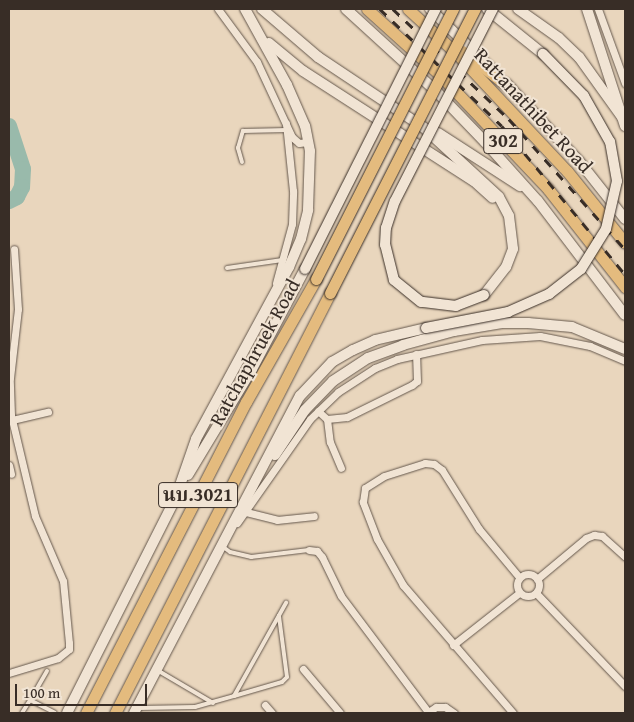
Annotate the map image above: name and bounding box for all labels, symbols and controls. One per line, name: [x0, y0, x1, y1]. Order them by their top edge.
street label: Rattanathibet Road: [470, 43, 598, 177]
road number: 302: [483, 124, 523, 158]
street label: Ratchaphruek Road: [204, 274, 304, 430]
road number: นบ.3021: [158, 478, 238, 512]
scale bar: [18, 674, 150, 706]
text: 100 m: [23, 682, 60, 703]

